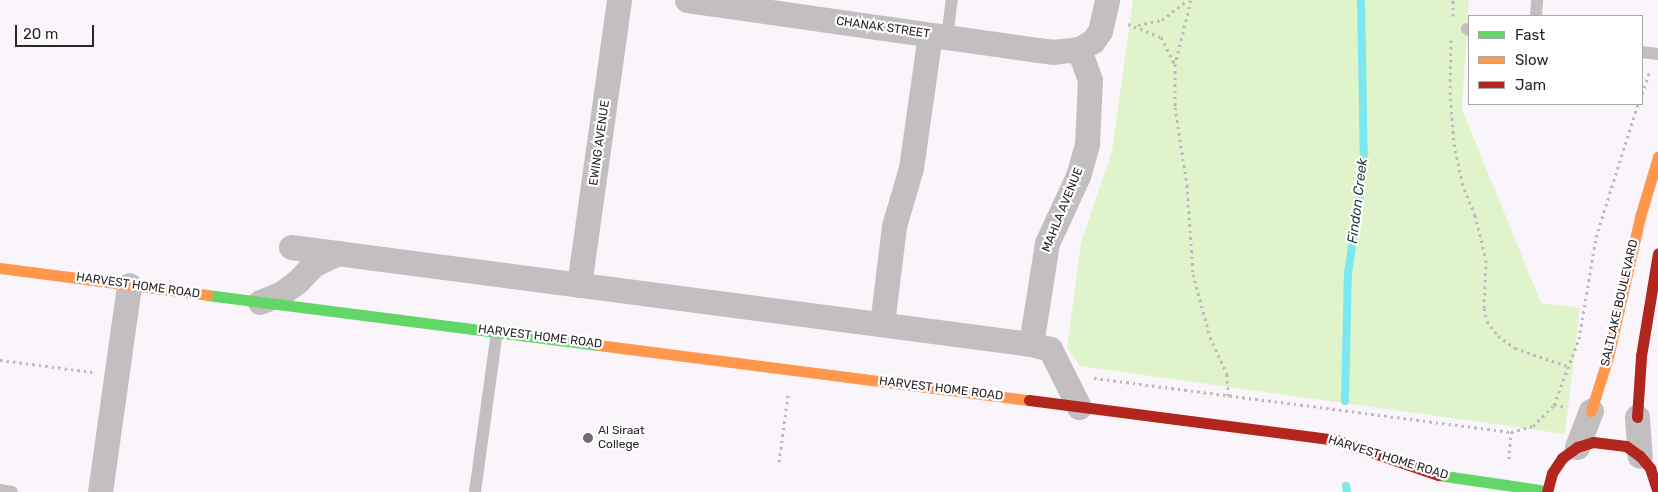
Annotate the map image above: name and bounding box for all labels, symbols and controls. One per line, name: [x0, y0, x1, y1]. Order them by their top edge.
street label: CHANAK STREET: [835, 14, 931, 42]
scale bar: [18, 15, 96, 47]
legend: [1468, 15, 1643, 105]
text: 20 m: [23, 25, 58, 43]
text: Fast: [1515, 26, 1545, 44]
text: Slow: [1515, 51, 1548, 69]
text: Jam: [1515, 76, 1546, 94]
street label: EWING AVENUE: [587, 99, 613, 187]
water label: Findon Creek: [1344, 157, 1372, 245]
street label: MAHLA AVENUE: [1039, 165, 1087, 255]
street label: SALTLAKE BOULEVARD: [1598, 238, 1642, 368]
street label: HARVEST HOME ROAD: [75, 270, 201, 302]
street label: HARVEST HOME ROAD: [477, 322, 603, 352]
street label: HARVEST HOME ROAD: [878, 374, 1004, 404]
place label: Al Siraat College: [598, 424, 645, 452]
marker: Al Siraat College: [582, 432, 594, 444]
street label: HARVEST HOME ROAD: [1326, 433, 1450, 483]

